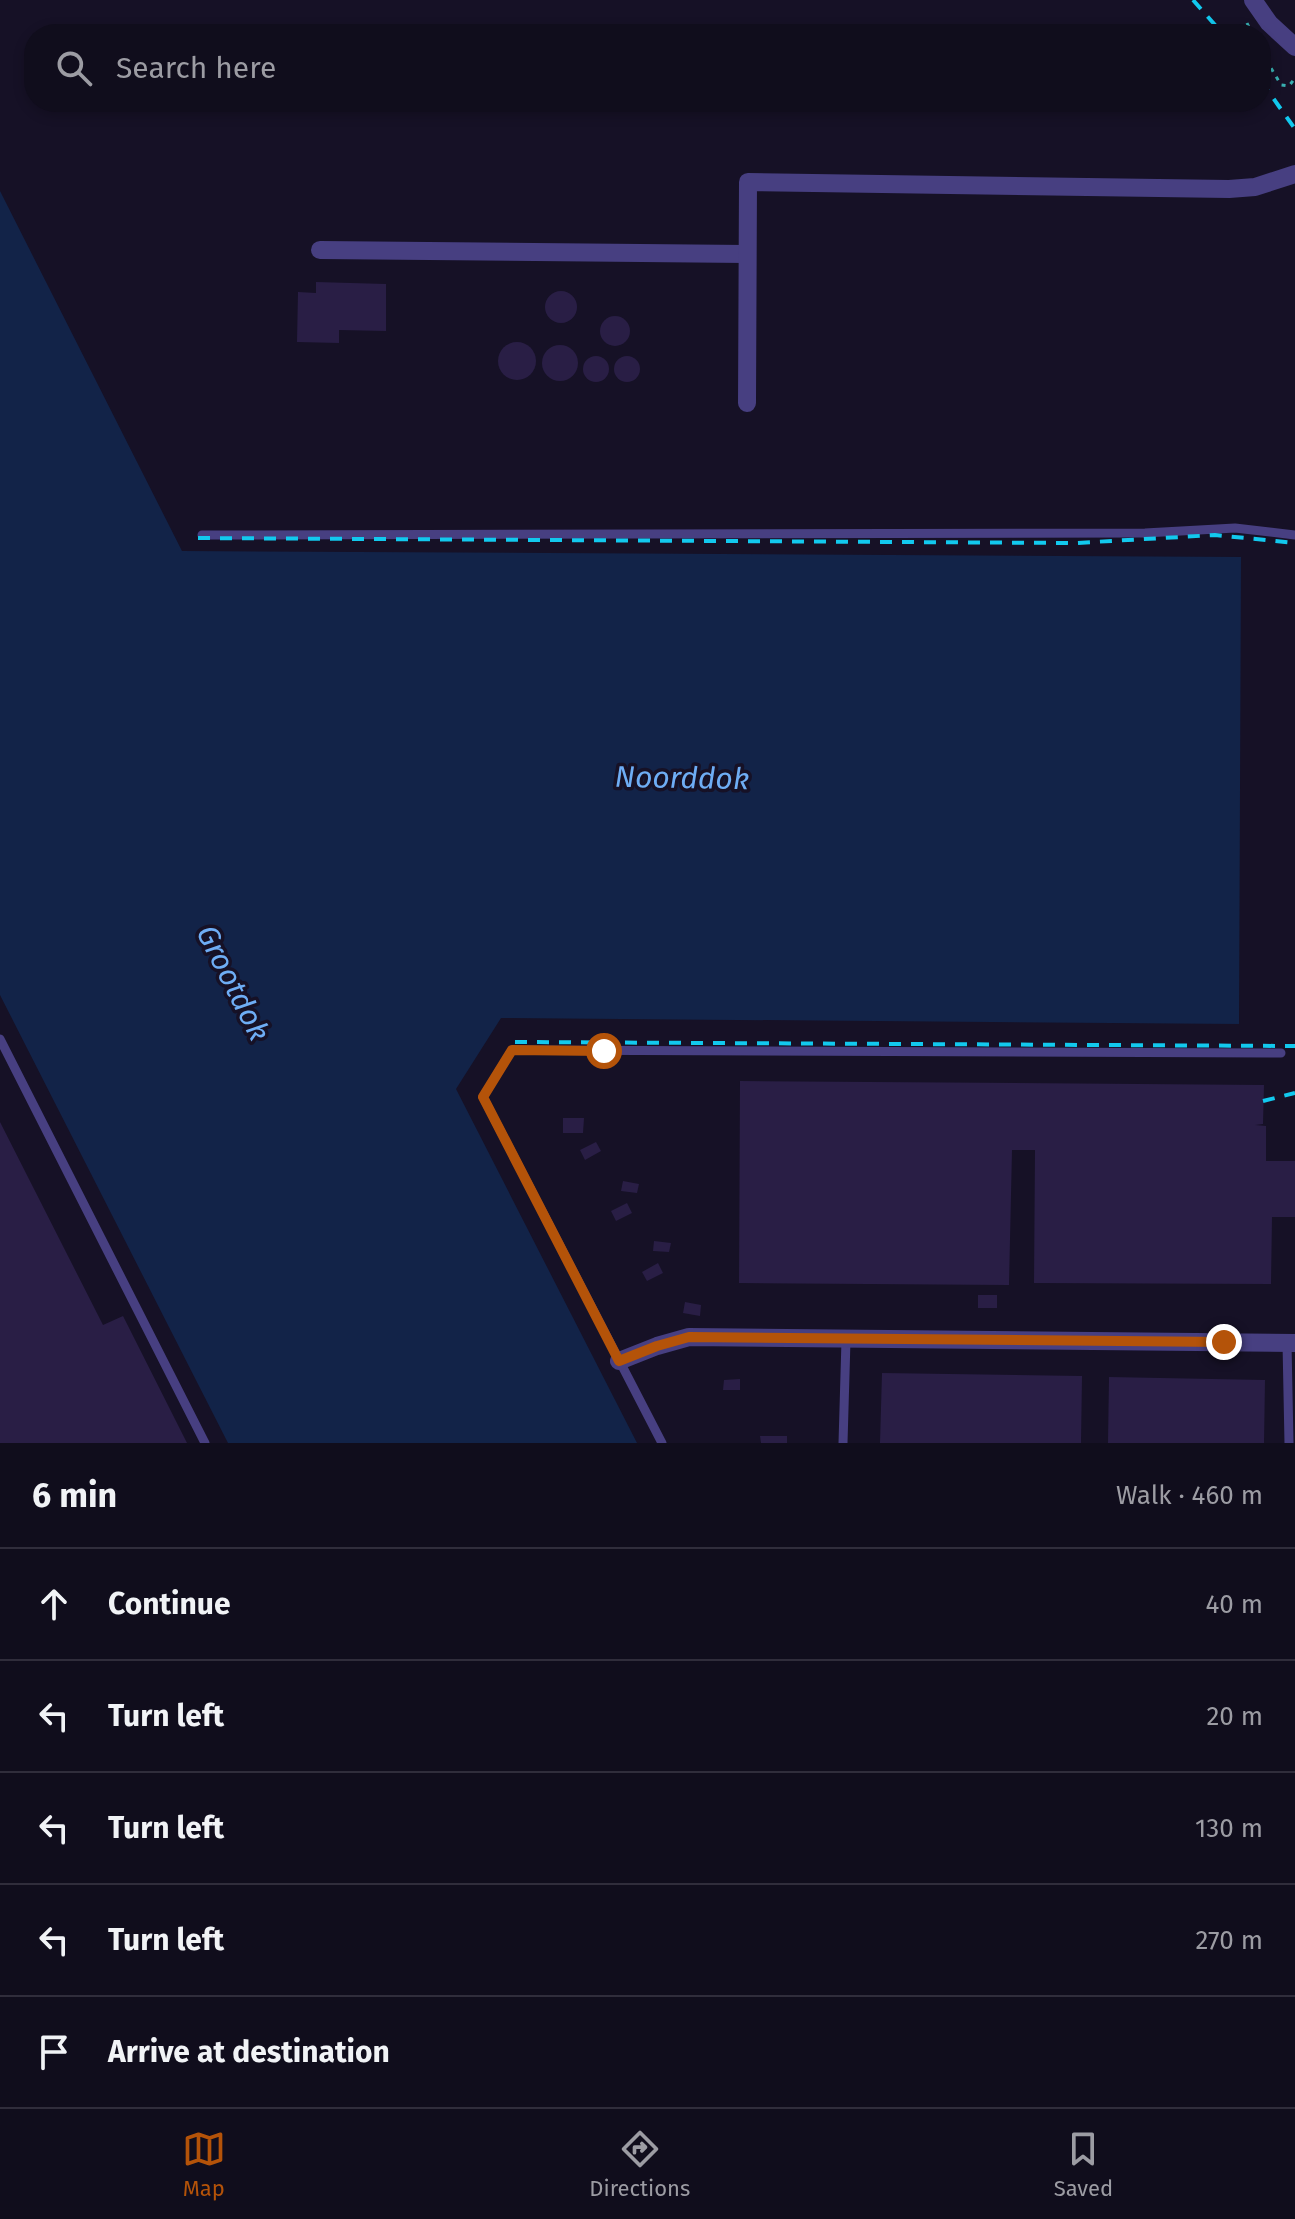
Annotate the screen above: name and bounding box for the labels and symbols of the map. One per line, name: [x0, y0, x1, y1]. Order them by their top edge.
water label: Noorddok: [614, 759, 750, 797]
water label: Grootdok: [189, 919, 277, 1047]
route start: [586, 1033, 622, 1069]
route end: [1206, 1324, 1242, 1360]

